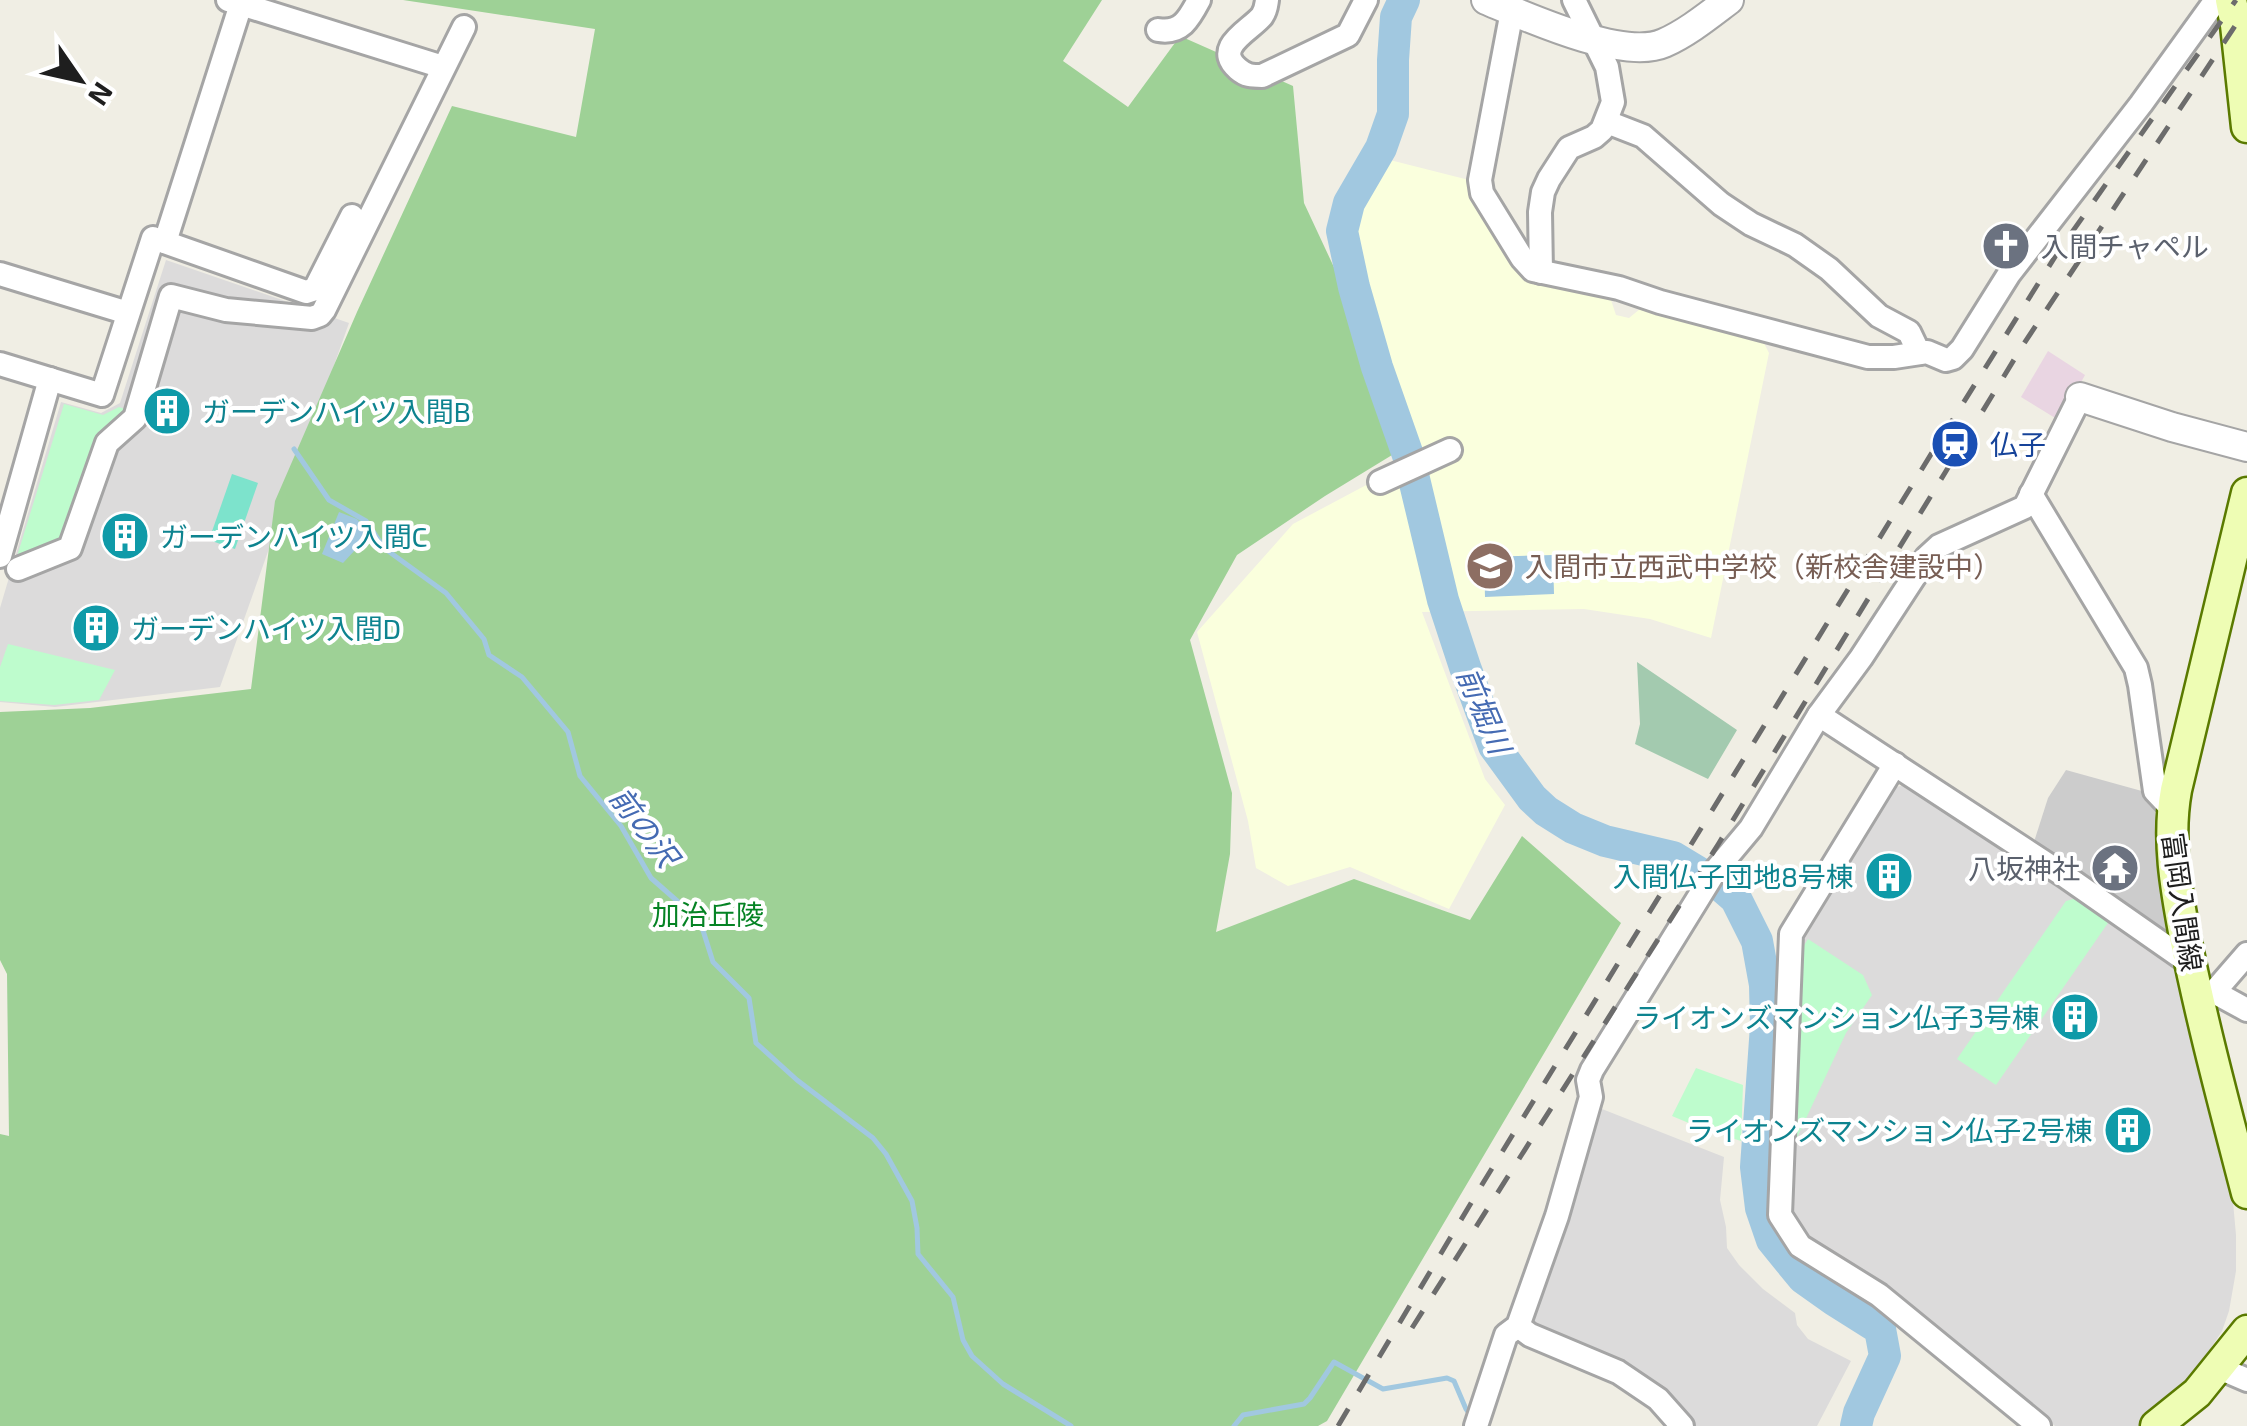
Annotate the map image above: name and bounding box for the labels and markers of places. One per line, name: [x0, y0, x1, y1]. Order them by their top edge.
church icon: 入間チャペル: [1980, 220, 2032, 272]
place label: 入間チャペル: [2041, 229, 2209, 263]
building icon: ガーデンハイツ入間B: [141, 385, 193, 437]
place label: ガーデンハイツ入間B: [202, 394, 471, 428]
station icon: 仏子: [1929, 418, 1981, 470]
place label: 仏子: [1990, 427, 2046, 461]
building icon: ガーデンハイツ入間C: [99, 510, 151, 562]
place label: ガーデンハイツ入間C: [160, 519, 427, 553]
school or university icon: 入間市立西武中学校（新校舎建設中）: [1464, 540, 1516, 592]
place label: 入間市立西武中学校（新校舎建設中）: [1525, 549, 2001, 583]
building icon: ガーデンハイツ入間D: [70, 602, 122, 654]
place label: ガーデンハイツ入間D: [131, 611, 401, 645]
temple icon: 八坂神社: [2089, 842, 2141, 894]
building icon: 入間仏子団地8号棟: [1863, 850, 1915, 902]
place label: 八坂神社: [1968, 851, 2080, 885]
place label: 入間仏子団地8号棟: [1613, 859, 1854, 893]
building icon: ライオンズマンション仏子3号棟: [2049, 991, 2101, 1043]
place label: ライオンズマンション仏子3号棟: [1633, 1000, 2040, 1034]
building icon: ライオンズマンション仏子2号棟: [2102, 1104, 2154, 1156]
place label: ライオンズマンション仏子2号棟: [1686, 1113, 2093, 1147]

